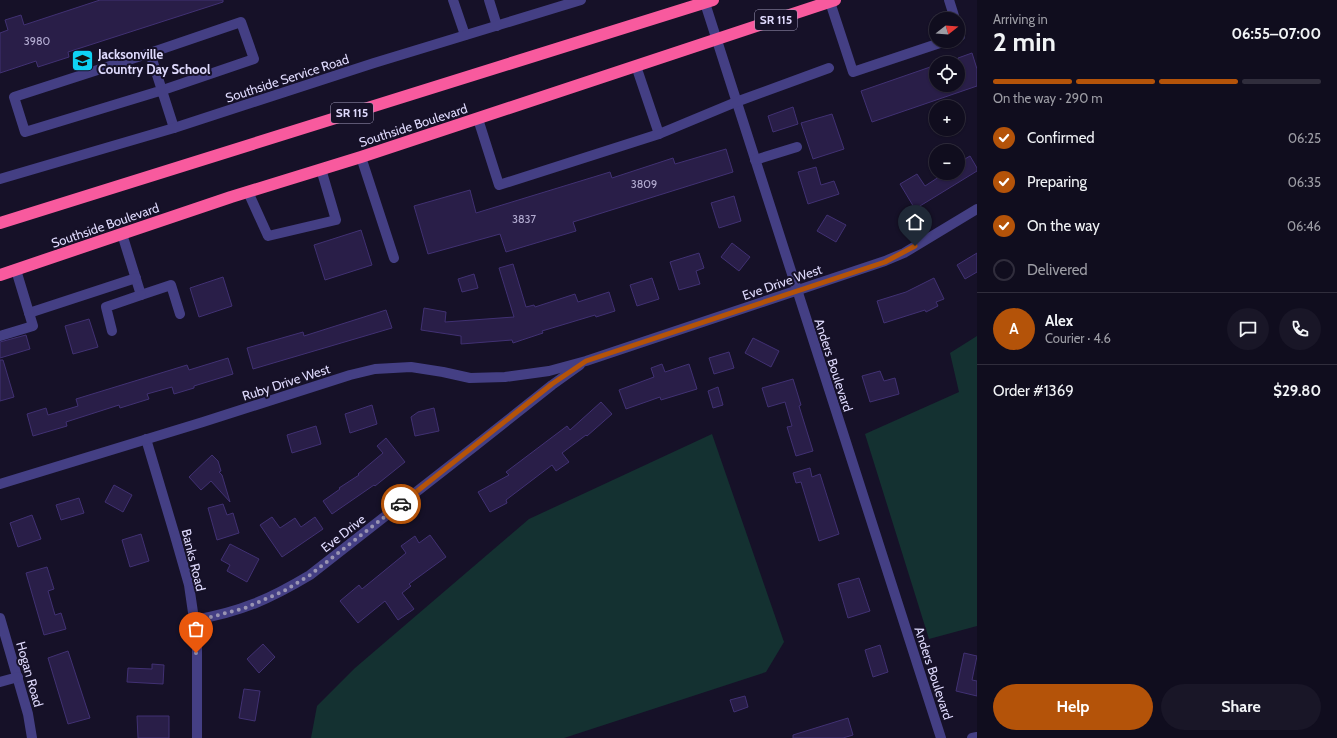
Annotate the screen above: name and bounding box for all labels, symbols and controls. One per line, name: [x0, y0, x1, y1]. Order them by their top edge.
road number: SR 115: [755, 10, 797, 30]
text: Arriving in: [993, 11, 1048, 27]
north arrow: [929, 12, 965, 48]
map controls: [929, 12, 965, 180]
text: 06:55–07:00: [1231, 25, 1321, 43]
text: 2 min: [993, 26, 1056, 58]
house number: 3980: [24, 34, 51, 48]
place label: Jacksonville Country Day School: [97, 46, 211, 77]
school or university icon: Jacksonville Country Day School: [70, 48, 96, 74]
street label: Southside Service Road: [223, 50, 351, 106]
button: locate: [929, 56, 965, 92]
text: On the way · 290 m: [993, 90, 1103, 106]
street label: Southside Boulevard: [357, 100, 469, 150]
button: +: [929, 100, 965, 136]
road number: SR 115: [331, 103, 373, 123]
icon: check: [993, 127, 1015, 149]
text: Confirmed: [1027, 129, 1095, 147]
text: 06:25: [1288, 130, 1321, 146]
button: −: [929, 144, 965, 180]
icon: check: [993, 171, 1015, 193]
text: Preparing: [1027, 173, 1087, 191]
text: 06:35: [1288, 174, 1321, 190]
house number: 3809: [631, 177, 657, 191]
street label: Southside Boulevard: [49, 199, 161, 251]
pin: [898, 205, 932, 246]
icon: home: [904, 211, 926, 233]
house number: 3837: [512, 212, 537, 226]
icon: check: [993, 215, 1015, 237]
text: On the way: [1027, 217, 1100, 235]
text: 06:46: [1287, 218, 1321, 234]
street label: Eve Drive West: [740, 261, 824, 303]
text: Delivered: [1027, 261, 1088, 279]
button: chat: [1227, 308, 1269, 350]
button: phone: [1279, 308, 1321, 350]
text: Alex: [1045, 312, 1073, 330]
street label: Anders Boulevard: [811, 317, 857, 413]
text: A: [1009, 320, 1019, 338]
text: Courier · 4.6: [1045, 330, 1111, 346]
street label: Ruby Drive West: [240, 360, 332, 404]
text: Order #1369: [993, 382, 1074, 400]
text: $29.80: [1273, 382, 1321, 400]
courier: [381, 484, 421, 524]
icon: car: [390, 493, 412, 515]
street label: Eve Drive: [318, 510, 369, 555]
street label: Banks Road: [179, 527, 209, 593]
pin: [179, 612, 213, 653]
icon: bag: [185, 618, 207, 640]
street label: Anders Boulevard: [911, 625, 957, 721]
street label: Hogan Road: [13, 639, 47, 709]
button: Help: [993, 684, 1153, 730]
button: Share: [1161, 684, 1321, 730]

